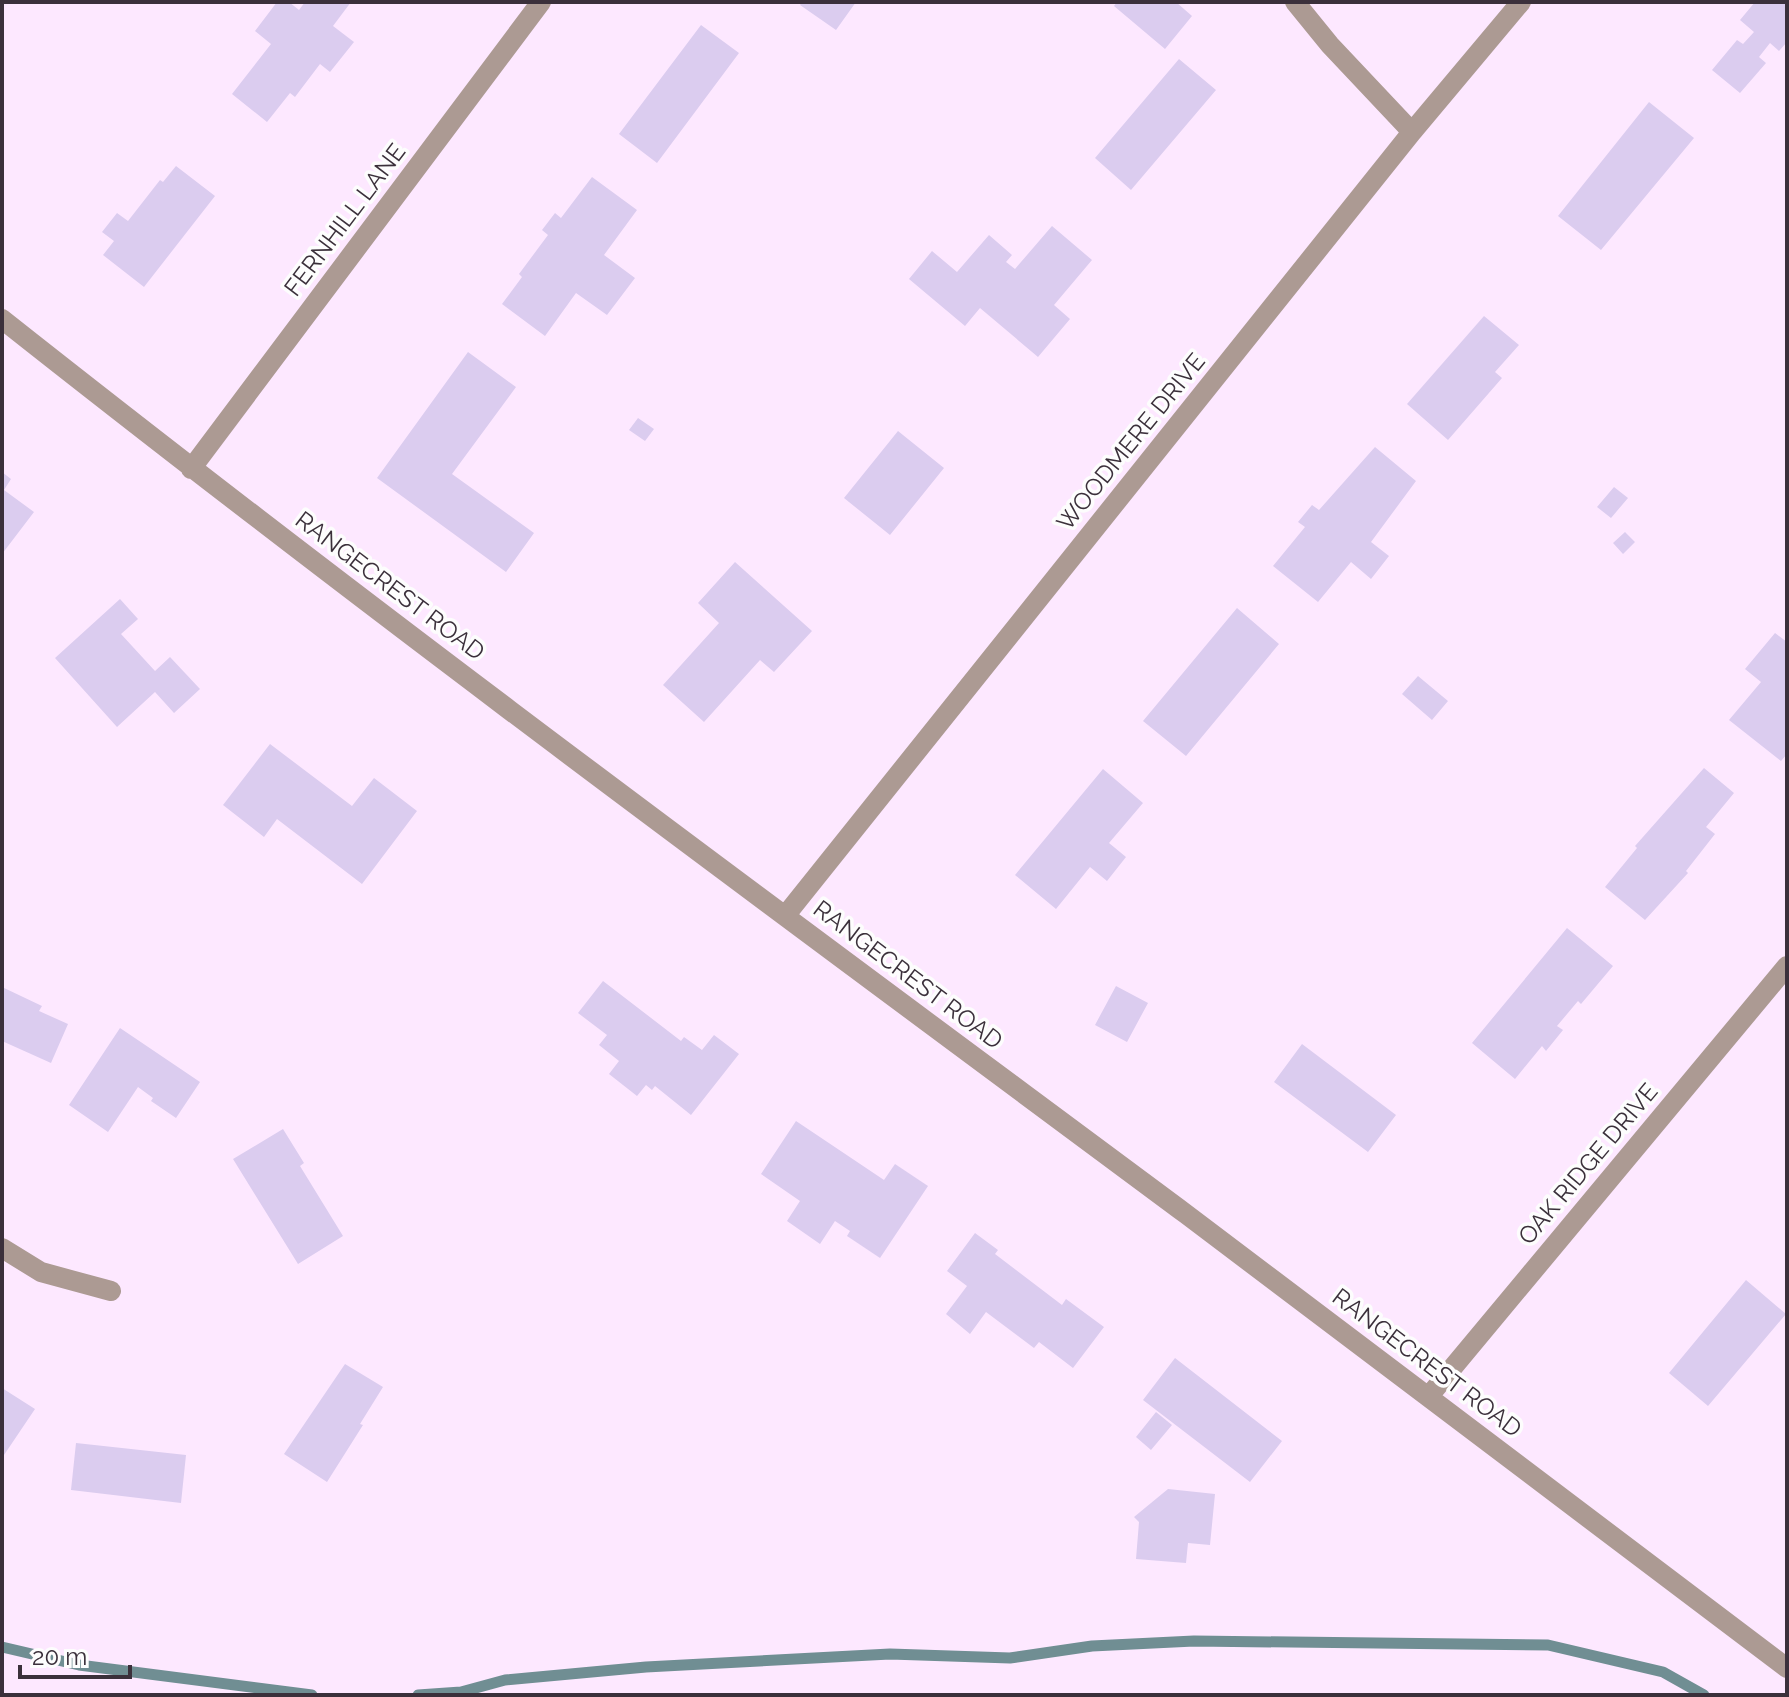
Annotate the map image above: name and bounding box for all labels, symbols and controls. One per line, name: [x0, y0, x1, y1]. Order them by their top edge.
street label: FERNHILL LANE: [278, 138, 411, 302]
street label: WOODMERE DRIVE: [1050, 347, 1211, 536]
street label: RANGECREST ROAD: [290, 505, 491, 666]
street label: RANGECREST ROAD: [808, 894, 1009, 1055]
street label: OAK RIDGE DRIVE: [1512, 1077, 1663, 1250]
street label: RANGECREST ROAD: [1327, 1282, 1528, 1443]
scale bar: [20, 1629, 130, 1679]
text: 20 m: [32, 1642, 87, 1671]

